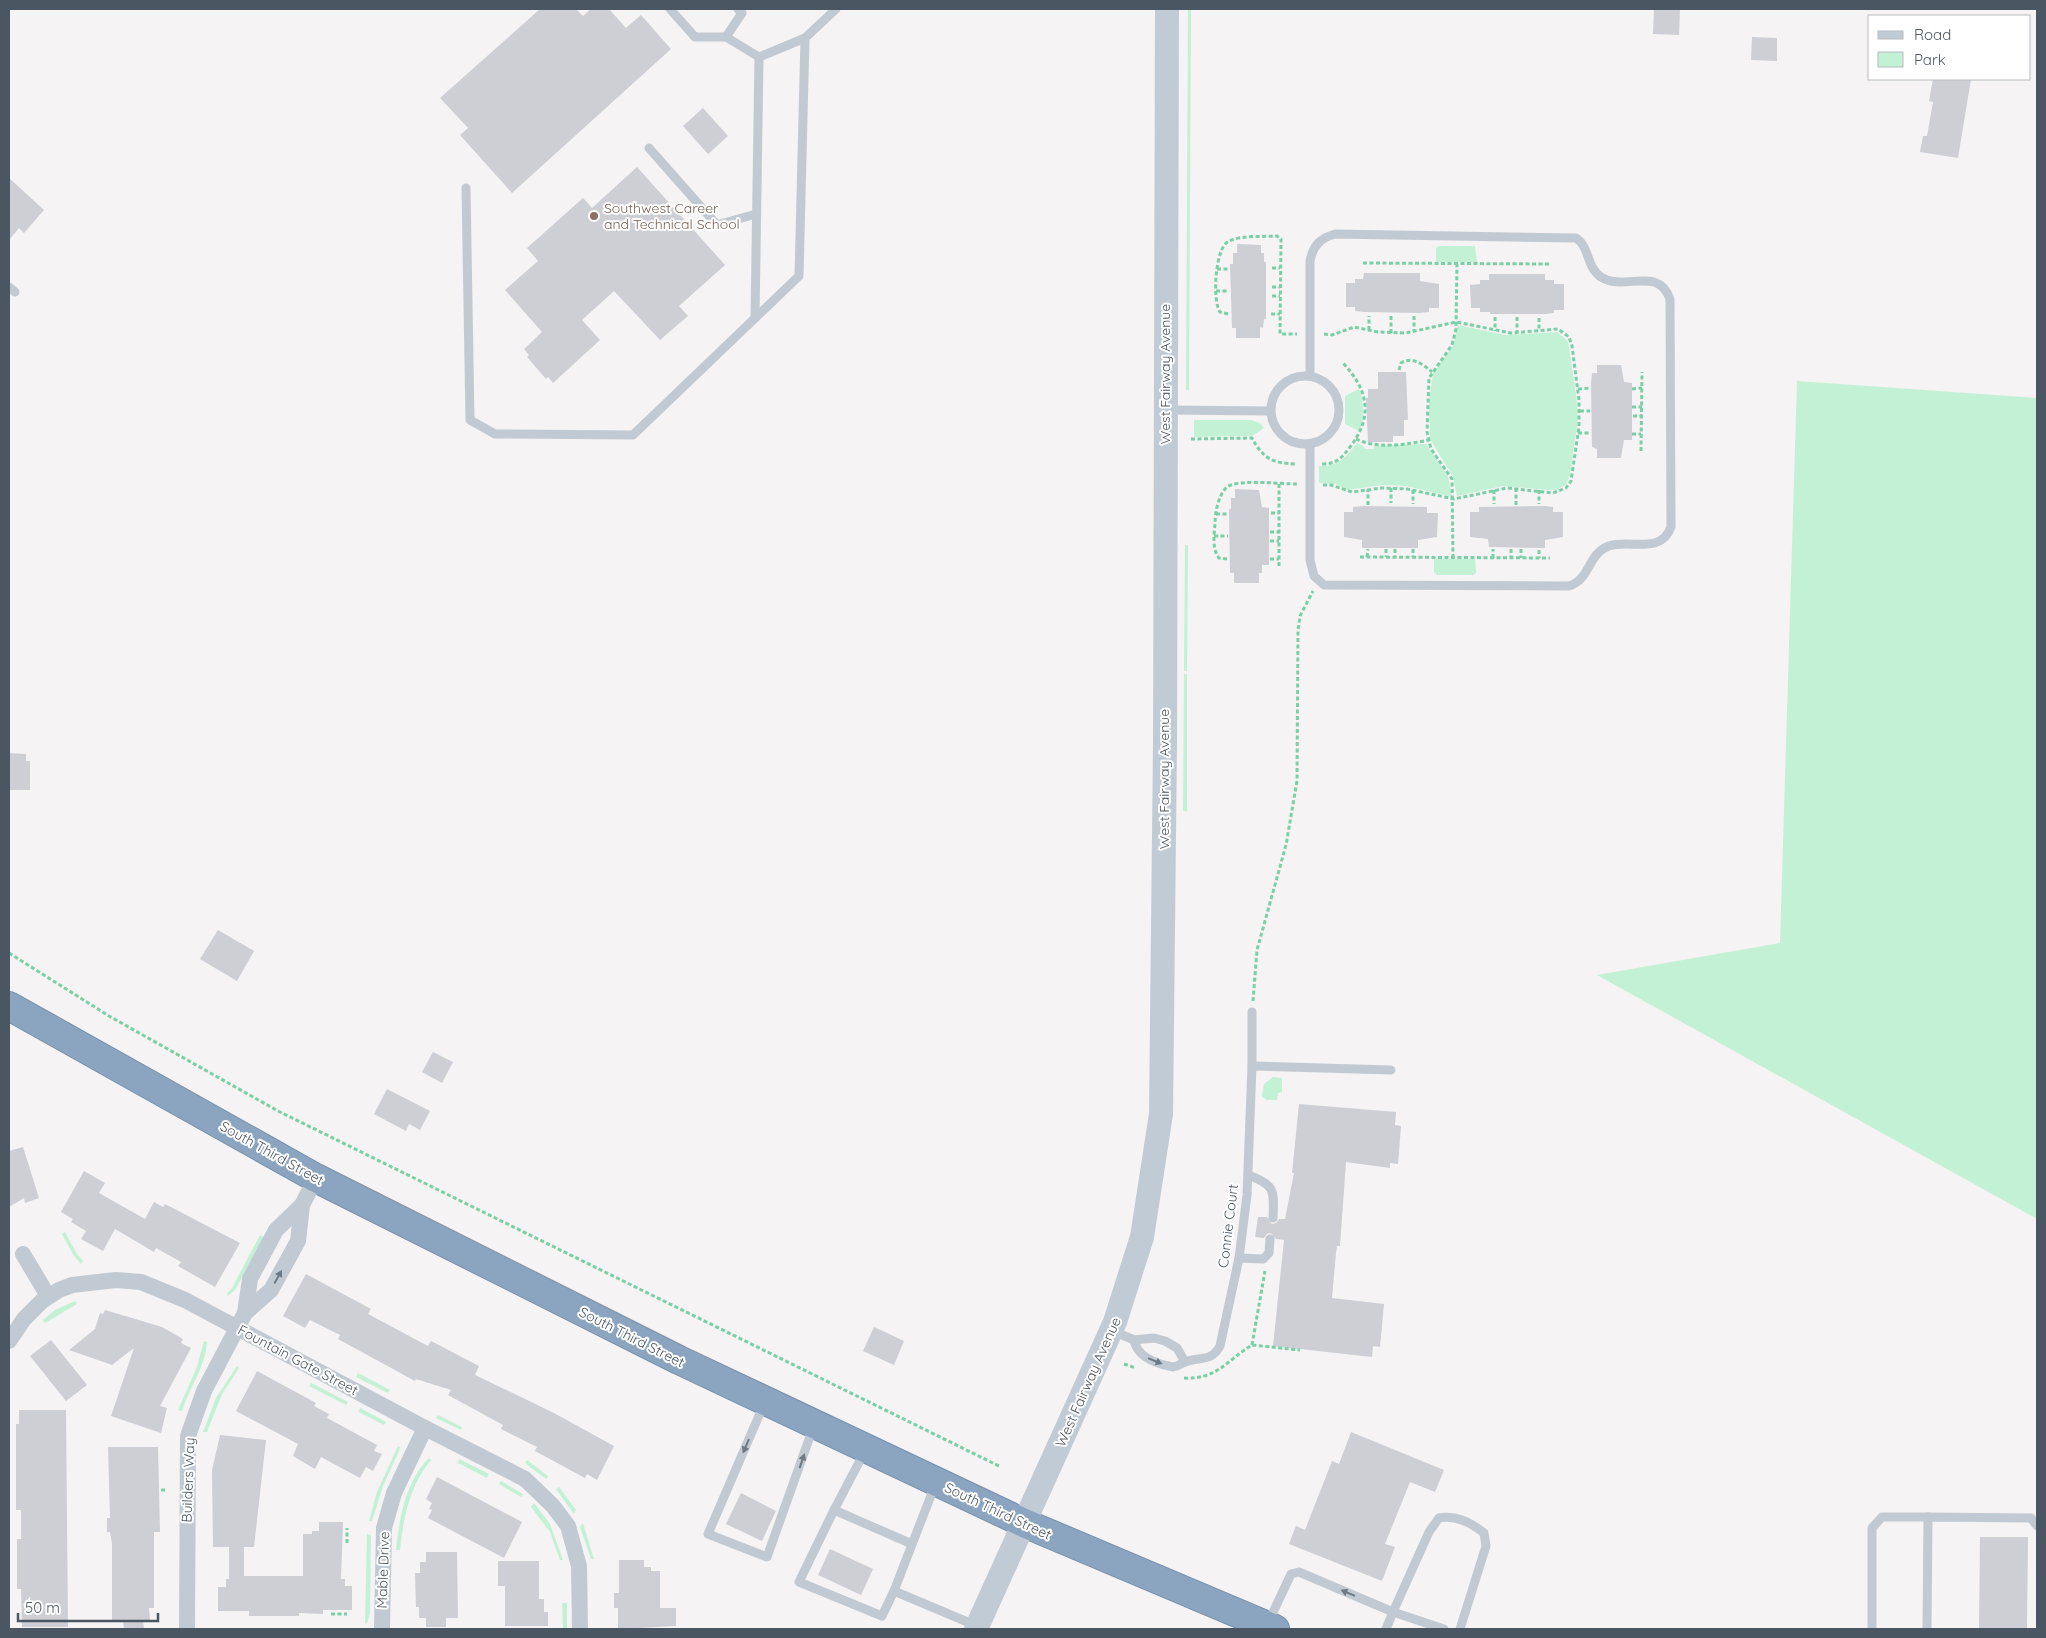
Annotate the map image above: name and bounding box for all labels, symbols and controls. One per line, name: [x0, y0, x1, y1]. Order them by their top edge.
legend: [1868, 15, 2031, 80]
text: Road: [1914, 25, 1951, 44]
text: Park: [1914, 50, 1946, 69]
place label: Southwest Career and Technical School: [604, 199, 740, 233]
marker: Southwest Career and Technical School: [588, 210, 600, 222]
street label: West Fairway Avenue: [1156, 304, 1174, 444]
street label: West Fairway Avenue: [1155, 709, 1173, 849]
street label: South Third Street: [217, 1117, 327, 1189]
street label: Connie Court: [1214, 1183, 1242, 1269]
one-way arrow: [274, 1270, 282, 1285]
street label: South Third Street: [576, 1303, 688, 1371]
street label: West Fairway Avenue: [1051, 1314, 1125, 1450]
street label: Fountain Gate Street: [235, 1321, 361, 1399]
one-way arrow: [1148, 1357, 1162, 1365]
street label: Builders Way: [178, 1437, 198, 1523]
one-way arrow: [742, 1439, 750, 1454]
one-way arrow: [799, 1454, 806, 1469]
street label: South Third Street: [942, 1478, 1055, 1544]
street label: Mable Drive: [373, 1531, 393, 1609]
one-way arrow: [1341, 1588, 1355, 1596]
scale bar: [18, 1590, 158, 1622]
text: 50 m: [25, 1598, 60, 1617]

